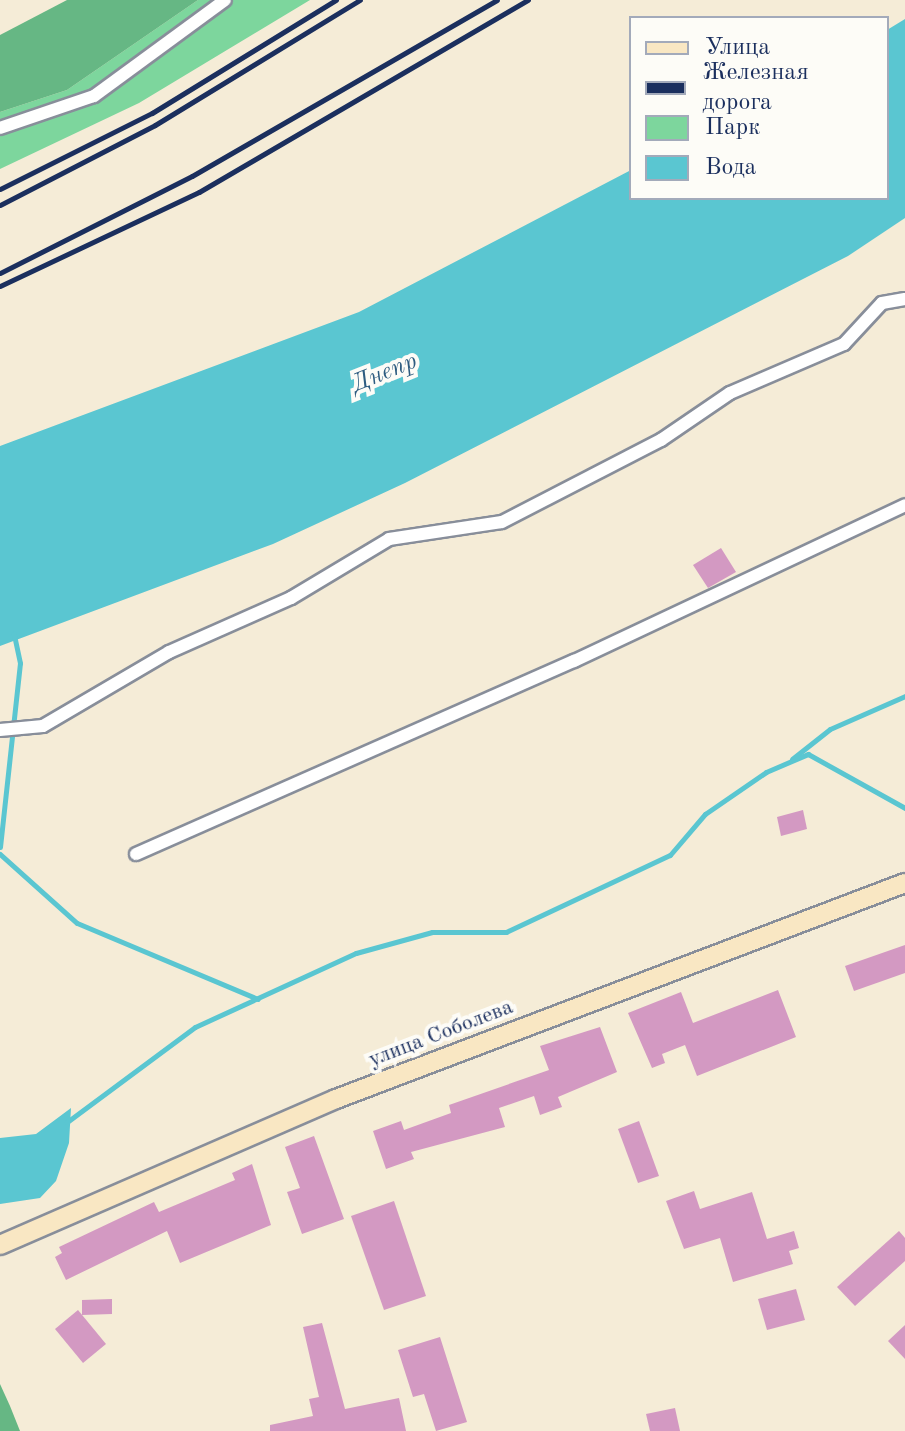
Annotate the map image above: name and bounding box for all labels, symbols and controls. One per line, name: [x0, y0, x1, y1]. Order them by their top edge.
legend: [629, 16, 889, 200]
text: Улица: [705, 36, 770, 60]
text: Железная дорога: [702, 61, 809, 115]
text: Парк: [705, 116, 760, 140]
text: Вода: [705, 156, 756, 180]
water label: Днепр: [348, 348, 422, 400]
street label: улица Соболева: [365, 994, 517, 1074]

